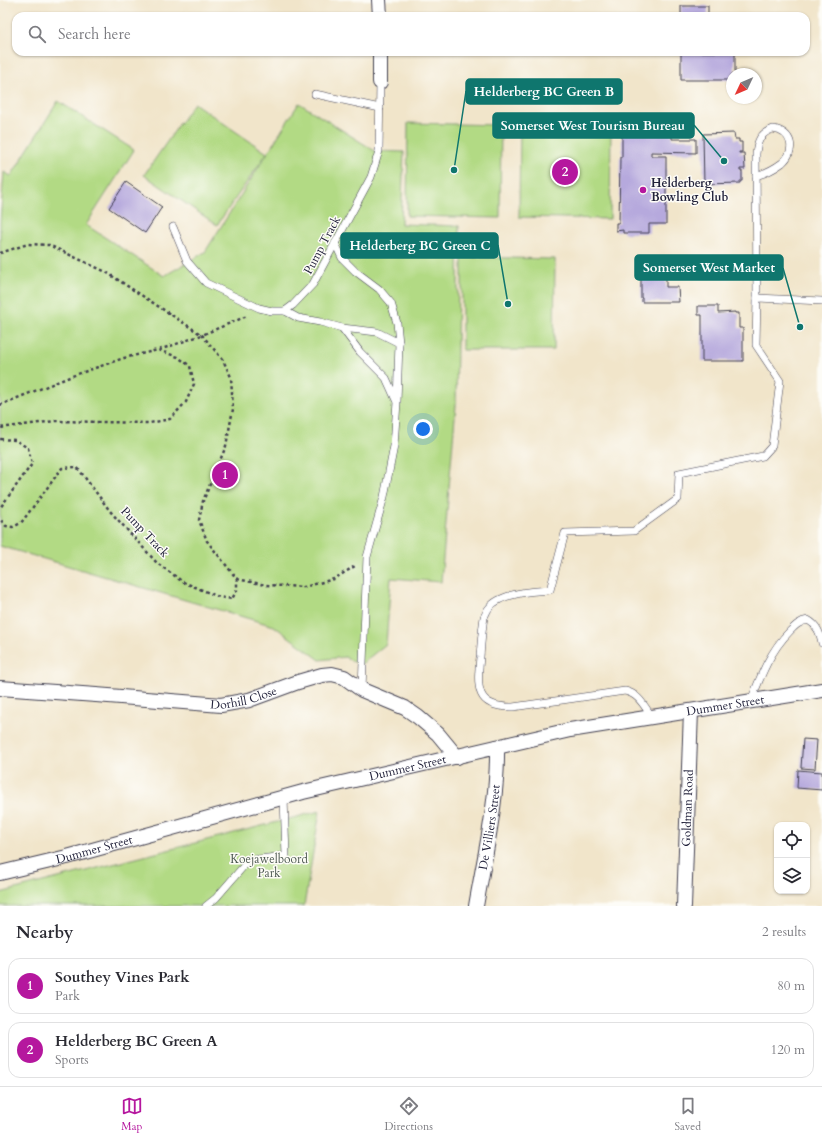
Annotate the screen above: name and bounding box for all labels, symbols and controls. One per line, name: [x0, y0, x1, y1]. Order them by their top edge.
search box: [12, 12, 810, 56]
icon: search: [26, 23, 48, 45]
text: Search here: [58, 24, 131, 44]
north arrow: [726, 68, 762, 104]
callout: Helderberg BC Green B: [466, 79, 622, 104]
text: Helderberg BC Green B: [474, 83, 614, 101]
callout: Somerset West Tourism Bureau: [493, 113, 694, 138]
text: Somerset West Tourism Bureau: [501, 117, 686, 135]
pin: 2: [552, 157, 578, 187]
place label: Helderberg Bowling Club: [651, 175, 728, 205]
marker: Helderberg Bowling Club: [638, 185, 648, 195]
street label: Pump Track: [300, 213, 344, 277]
callout: Helderberg BC Green C: [341, 233, 498, 258]
text: Helderberg BC Green C: [349, 237, 491, 255]
callout: Somerset West Market: [635, 255, 783, 280]
text: Somerset West Market: [643, 259, 775, 277]
your location: [413, 419, 433, 439]
pin: 1: [212, 460, 238, 490]
street label: Pump Track: [117, 503, 173, 561]
street label: Dorhill Close: [210, 682, 279, 713]
street label: Dummer Street: [685, 691, 766, 719]
street label: Dummer Street: [367, 751, 448, 784]
street label: Goldman Road: [678, 769, 697, 847]
street label: De Villiers Street: [475, 784, 504, 871]
map controls: [774, 822, 810, 894]
button: locate: [774, 822, 810, 858]
street label: Dummer Street: [54, 831, 134, 867]
park label: Koejawelboord Park: [230, 851, 308, 881]
button: layers: [774, 858, 810, 894]
text: Nearby: [16, 921, 73, 944]
text: 2 results: [762, 923, 806, 941]
text: Southey Vines Park: [55, 967, 190, 987]
text: 1: [27, 977, 33, 995]
text: 80 m: [777, 977, 805, 995]
text: Park: [55, 987, 80, 1005]
text: Helderberg BC Green A: [55, 1031, 218, 1051]
text: 2: [27, 1041, 33, 1059]
text: 120 m: [771, 1041, 805, 1059]
text: Sports: [55, 1051, 89, 1069]
tab: Map: [121, 1095, 143, 1134]
tab: Directions: [384, 1095, 433, 1134]
tab: Saved: [675, 1095, 701, 1134]

